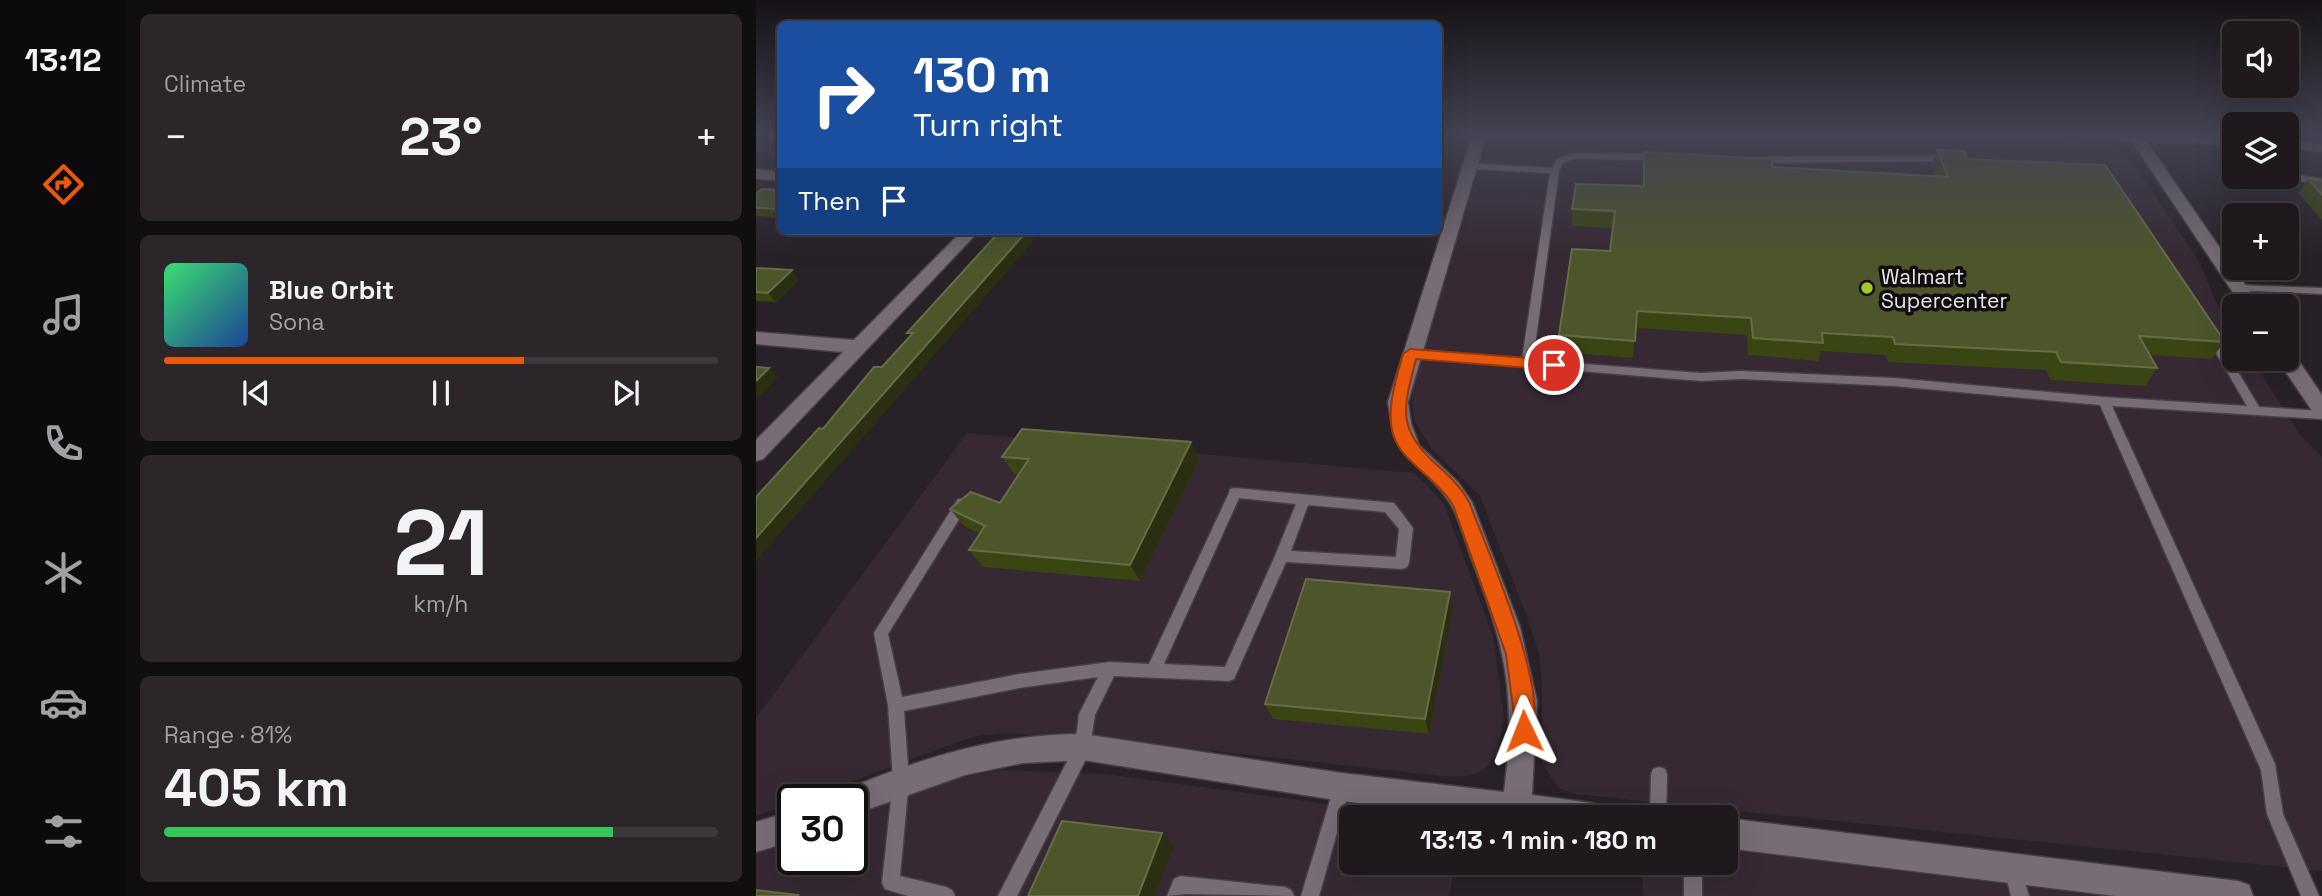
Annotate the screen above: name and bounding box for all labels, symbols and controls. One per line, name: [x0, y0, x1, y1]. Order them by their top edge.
map controls: [2222, 21, 2299, 371]
button: sound: [2222, 21, 2299, 98]
text: 13:12: [25, 40, 101, 80]
text: 130 m: [913, 44, 1051, 106]
icon: right: [798, 49, 889, 140]
text: Climate: [164, 69, 246, 99]
text: 23°: [400, 104, 483, 170]
text: Turn right: [913, 105, 1063, 145]
button: layers: [2222, 112, 2299, 189]
text: −: [164, 113, 188, 161]
text: +: [694, 113, 718, 161]
icon: directions: [39, 160, 88, 209]
icon: arrive: [875, 182, 913, 220]
text: Then: [798, 184, 861, 218]
button: +: [2222, 203, 2299, 280]
place label: Walmart Supercenter: [1881, 263, 2008, 314]
text: Blue Orbit: [269, 273, 394, 307]
marker: Walmart Supercenter: [1859, 280, 1875, 296]
icon: music: [39, 290, 88, 339]
button: −: [2222, 294, 2299, 371]
text: Sona: [269, 307, 325, 337]
pin: [1524, 335, 1584, 395]
icon: arrive: [1535, 346, 1573, 384]
icon: previous: [237, 374, 275, 412]
icon: pause: [422, 374, 460, 412]
icon: next: [607, 374, 645, 412]
icon: phone: [39, 419, 88, 468]
text: 21: [393, 485, 489, 602]
icon: climate: [39, 548, 88, 597]
text: km/h: [414, 589, 468, 619]
icon: car: [39, 678, 88, 727]
position arrow: [1487, 694, 1561, 768]
text: Range · 81%: [164, 720, 292, 750]
text: 405 km: [164, 755, 349, 821]
speed limit sign: 30: [777, 784, 868, 875]
icon: filters: [39, 807, 88, 856]
text: 13:13 · 1 min · 180 m: [1420, 823, 1657, 857]

